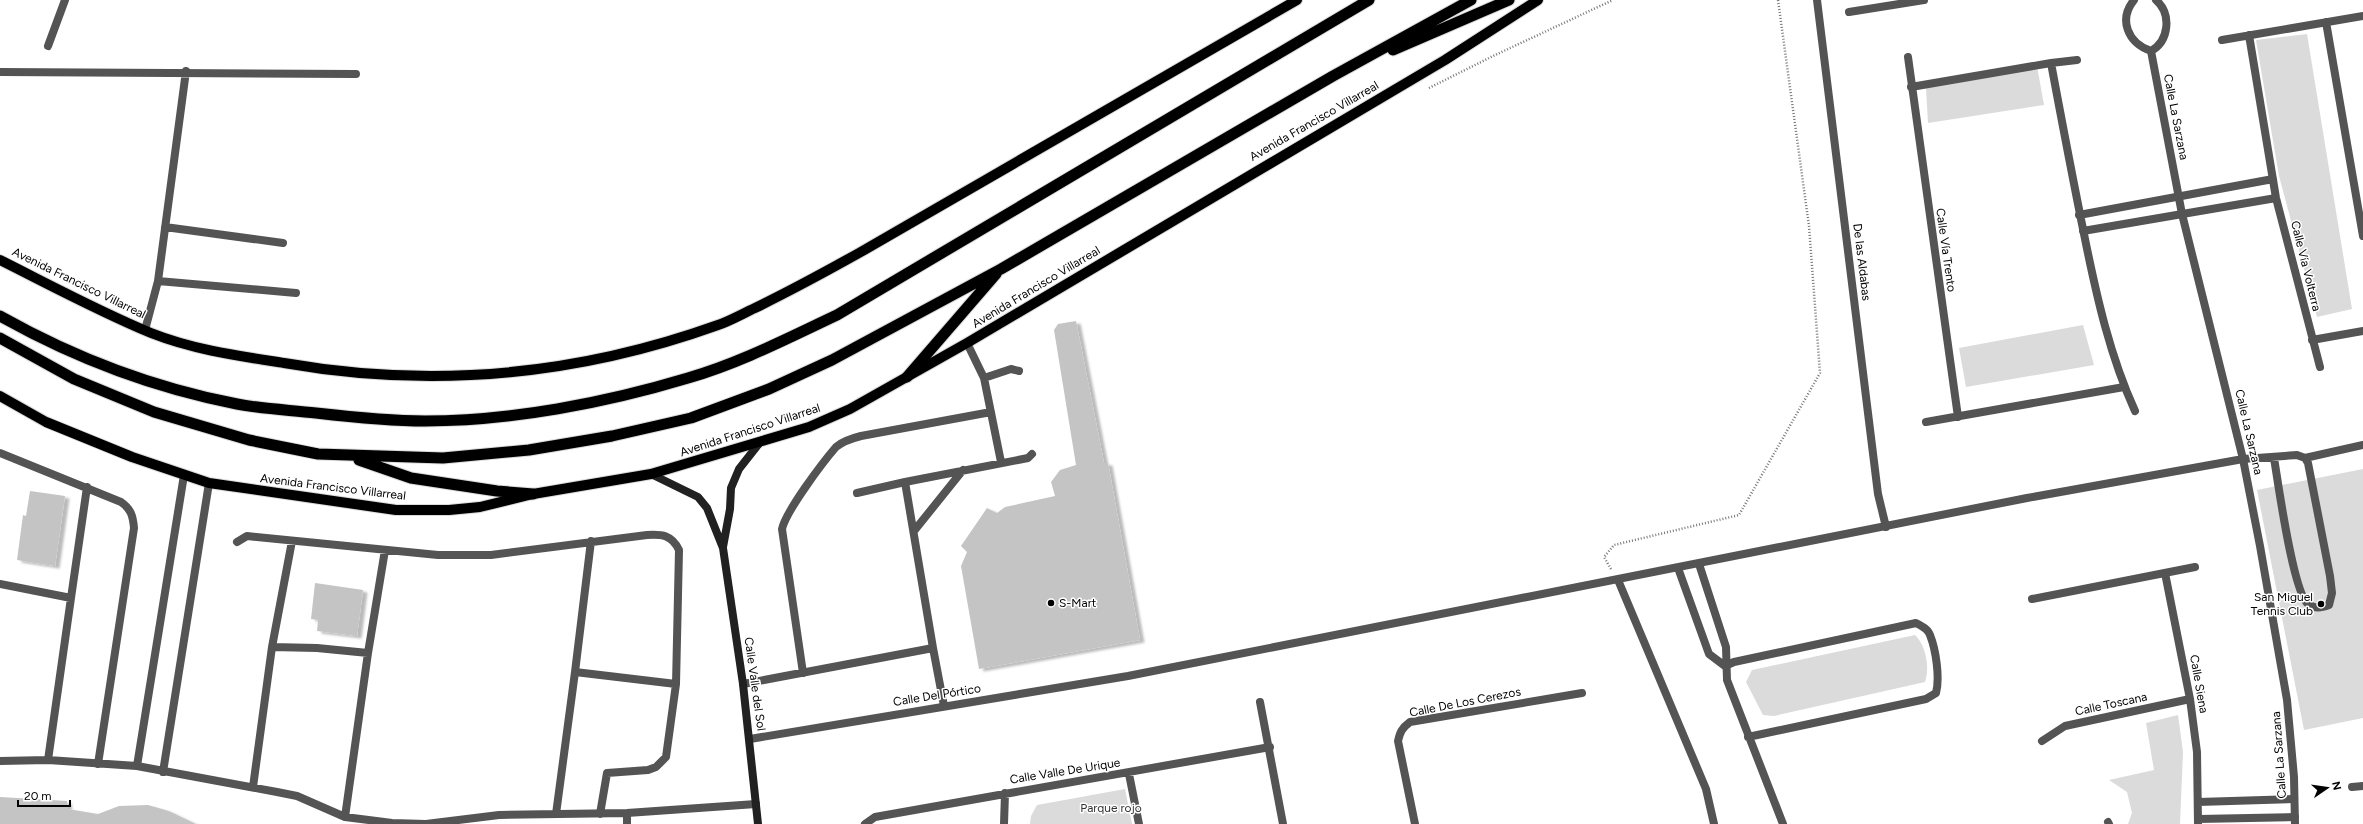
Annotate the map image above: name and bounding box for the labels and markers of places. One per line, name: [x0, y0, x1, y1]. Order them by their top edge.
place label: San Miguel Tennis Club: [2251, 590, 2313, 618]
place label: S-Mart: [1059, 596, 1097, 610]
marker: S-Mart: [1046, 598, 1056, 608]
marker: San Miguel Tennis Club: [2316, 599, 2326, 609]

